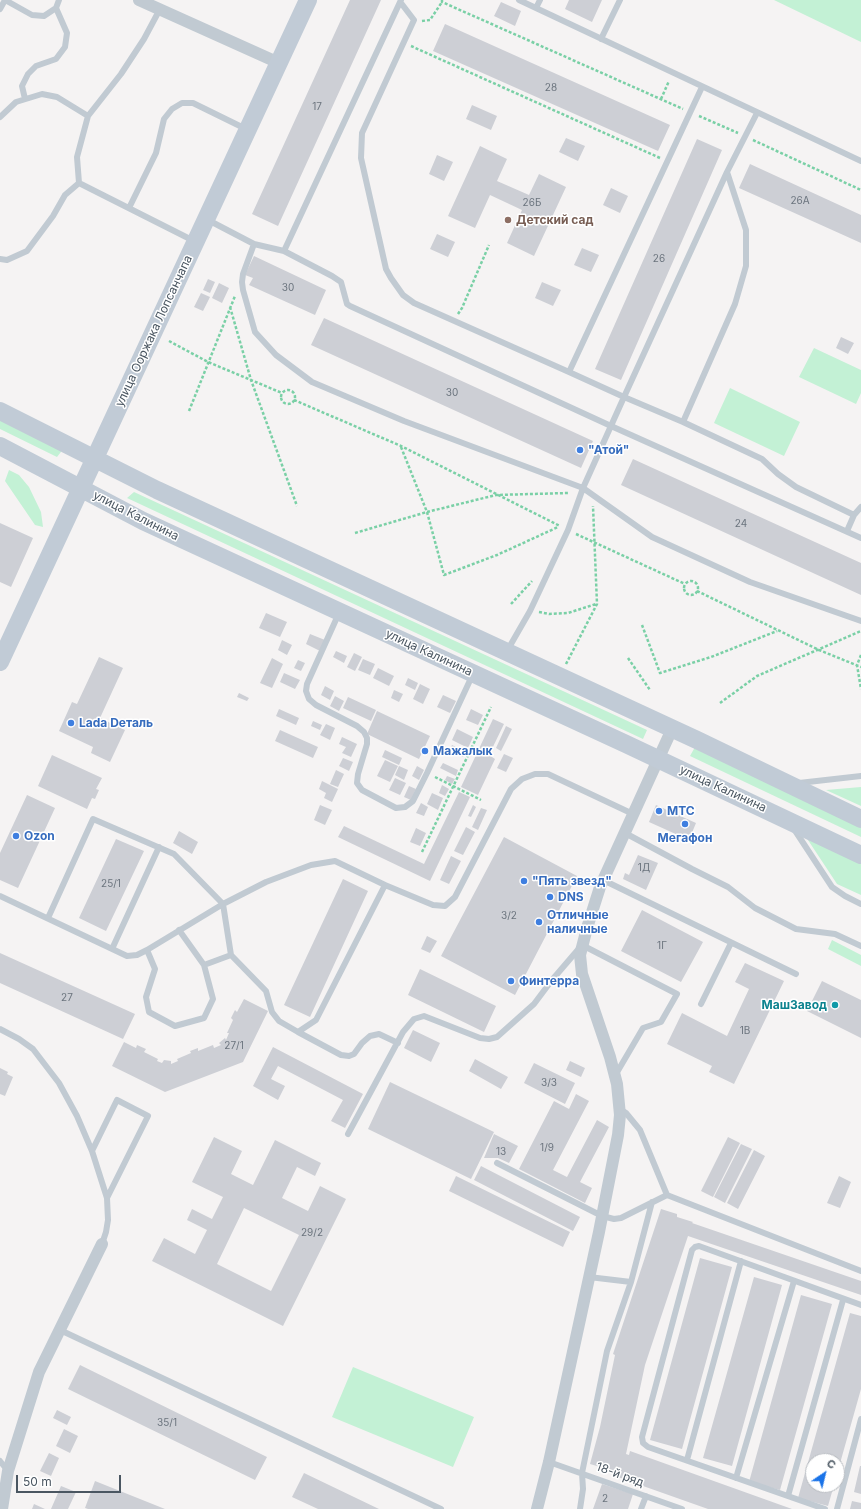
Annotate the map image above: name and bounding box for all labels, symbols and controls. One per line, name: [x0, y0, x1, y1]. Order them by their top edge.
house number: 28: [545, 82, 557, 94]
house number: 17: [312, 101, 322, 113]
house number: 26А: [790, 195, 810, 207]
house number: 26Б: [523, 197, 541, 209]
place label: Детский сад: [516, 213, 593, 227]
marker: Детский сад: [503, 215, 513, 225]
street label: улица Ооржака Лопсанчапа: [113, 253, 195, 409]
house number: 26: [653, 253, 665, 265]
house number: 30: [282, 282, 294, 294]
house number: 30: [446, 387, 458, 399]
place label: "Атой": [588, 443, 629, 457]
marker: "Атой": [575, 445, 585, 455]
street label: улица Калинина: [91, 488, 181, 544]
house number: 24: [735, 518, 747, 530]
street label: улица Калинина: [383, 627, 475, 679]
place label: Lada Dеталь: [79, 716, 153, 730]
marker: Lada Dеталь: [66, 718, 76, 728]
place label: Мажалык: [433, 744, 492, 758]
marker: Мажалык: [420, 746, 430, 756]
street label: улица Калинина: [677, 763, 769, 815]
place label: МТС: [667, 804, 695, 818]
marker: МТС: [654, 806, 664, 816]
marker: Мегафон: [680, 819, 690, 829]
place label: Ozon: [24, 829, 55, 843]
marker: Ozon: [11, 831, 21, 841]
place label: Мегафон: [658, 831, 712, 845]
house number: 1Д: [638, 862, 650, 874]
place label: "Пять звезд": [532, 874, 612, 888]
marker: "Пять звезд": [519, 876, 529, 886]
house number: 25/1: [101, 878, 121, 890]
place label: DNS: [558, 890, 584, 904]
marker: DNS: [545, 892, 555, 902]
place label: Отличные наличные: [547, 908, 609, 936]
house number: 3/2: [501, 910, 517, 922]
marker: Отличные наличные: [534, 917, 544, 927]
house number: 1Г: [657, 940, 667, 952]
place label: Финтерра: [519, 974, 579, 988]
marker: Финтерра: [506, 976, 516, 986]
house number: 27: [61, 992, 73, 1004]
place label: МашЗавод: [762, 998, 827, 1012]
marker: МашЗавод: [830, 1000, 840, 1010]
house number: 1В: [740, 1025, 750, 1037]
house number: 27/1: [224, 1040, 244, 1052]
house number: 3/3: [541, 1077, 557, 1089]
house number: 1/9: [540, 1142, 554, 1154]
house number: 13: [496, 1146, 506, 1158]
house number: 29/2: [301, 1227, 323, 1239]
house number: 35/1: [157, 1417, 177, 1429]
north arrow: [805, 1453, 845, 1493]
text: С: [824, 1456, 839, 1472]
street label: 18-й ряд: [594, 1460, 646, 1490]
scale bar: [18, 1467, 123, 1493]
text: 50 m: [23, 1474, 52, 1489]
house number: 2: [602, 1493, 608, 1505]

